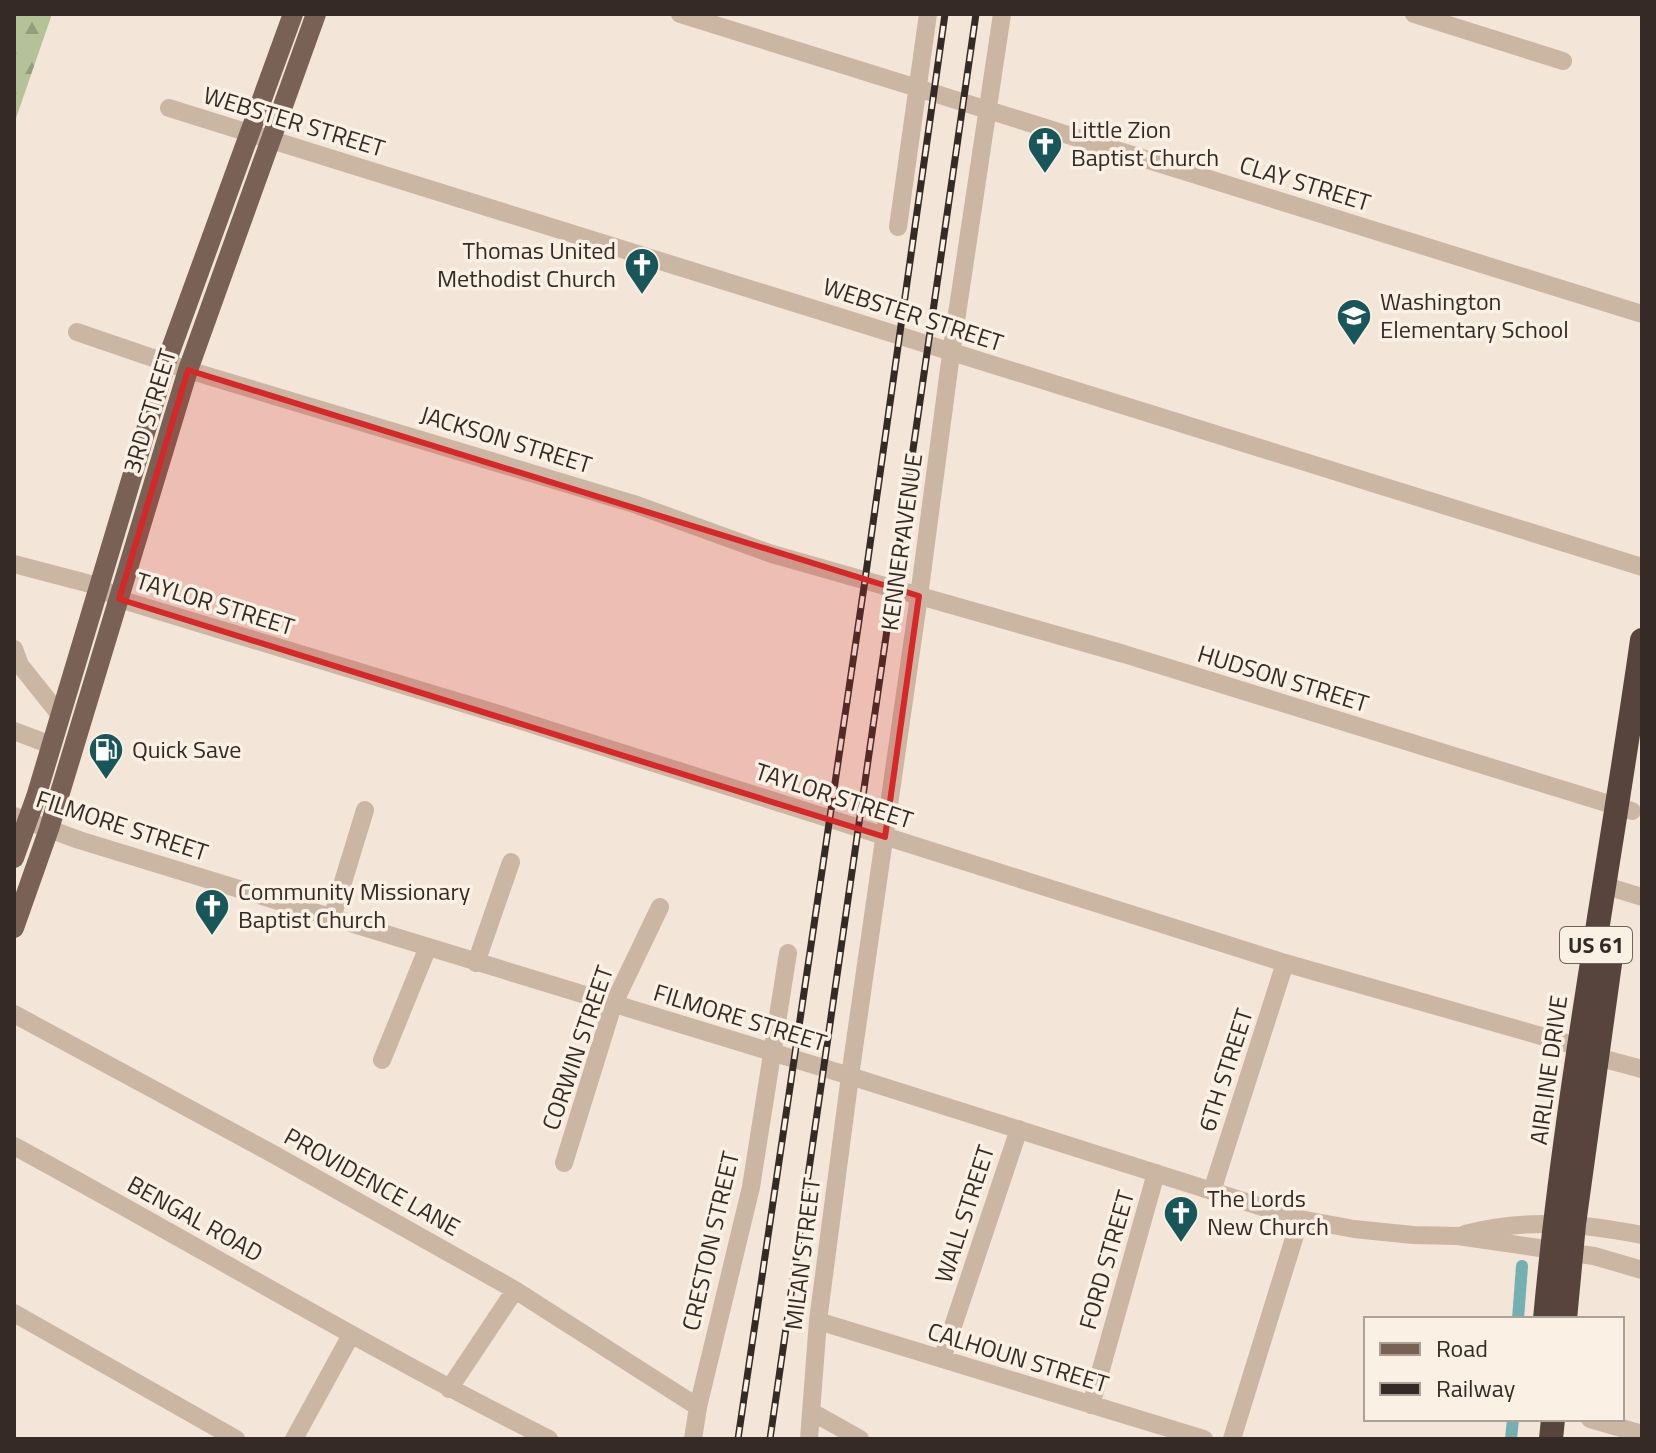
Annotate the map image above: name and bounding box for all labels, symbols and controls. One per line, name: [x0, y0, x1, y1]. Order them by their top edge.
street label: WEBSTER STREET: [199, 76, 390, 166]
place label: Little Zion Baptist Church: [1071, 111, 1219, 175]
church icon: Little Zion Baptist Church: [1026, 125, 1064, 175]
street label: CLAY STREET: [1235, 146, 1376, 220]
place label: Thomas United Methodist Church: [437, 232, 616, 296]
church icon: Thomas United Methodist Church: [623, 246, 661, 296]
street label: WEBSTER STREET: [818, 268, 1009, 360]
place label: Washington Elementary School: [1380, 283, 1569, 347]
school or university icon: Washington Elementary School: [1335, 297, 1373, 347]
street label: 3RD STREET: [113, 344, 185, 477]
street label: JACKSON STREET: [416, 396, 597, 482]
street label: KENNER AVENUE: [871, 451, 931, 633]
street label: TAYLOR STREET: [132, 562, 299, 644]
street label: HUDSON STREET: [1193, 635, 1374, 721]
fuel station icon: Quick Save: [87, 731, 125, 781]
place label: Quick Save: [132, 731, 241, 767]
street label: TAYLOR STREET: [751, 753, 918, 838]
street label: FILMORE STREET: [32, 780, 213, 870]
place label: Community Missionary Baptist Church: [238, 873, 471, 937]
church icon: Community Missionary Baptist Church: [193, 887, 231, 937]
road number: US 61: [1560, 927, 1632, 963]
street label: CORWIN STREET: [532, 960, 622, 1135]
street label: FILMORE STREET: [649, 974, 831, 1061]
street label: AIRLINE DRIVE: [1520, 993, 1576, 1147]
street label: 6TH STREET: [1188, 1003, 1262, 1136]
street label: PROVIDENCE LANE: [278, 1118, 467, 1244]
street label: WALL STREET: [925, 1140, 1003, 1287]
street label: CRESTON STREET: [672, 1147, 748, 1334]
street label: BENGAL ROAD: [121, 1166, 270, 1270]
street label: MILAN STREET: [775, 1175, 829, 1332]
place label: The Lords New Church: [1207, 1180, 1329, 1244]
street label: FORD STREET: [1069, 1186, 1143, 1334]
church icon: The Lords New Church: [1162, 1194, 1200, 1244]
street label: CALHOUN STREET: [923, 1312, 1114, 1402]
legend: [1364, 1317, 1624, 1421]
text: Road: [1436, 1330, 1488, 1366]
text: Railway: [1436, 1370, 1516, 1406]

